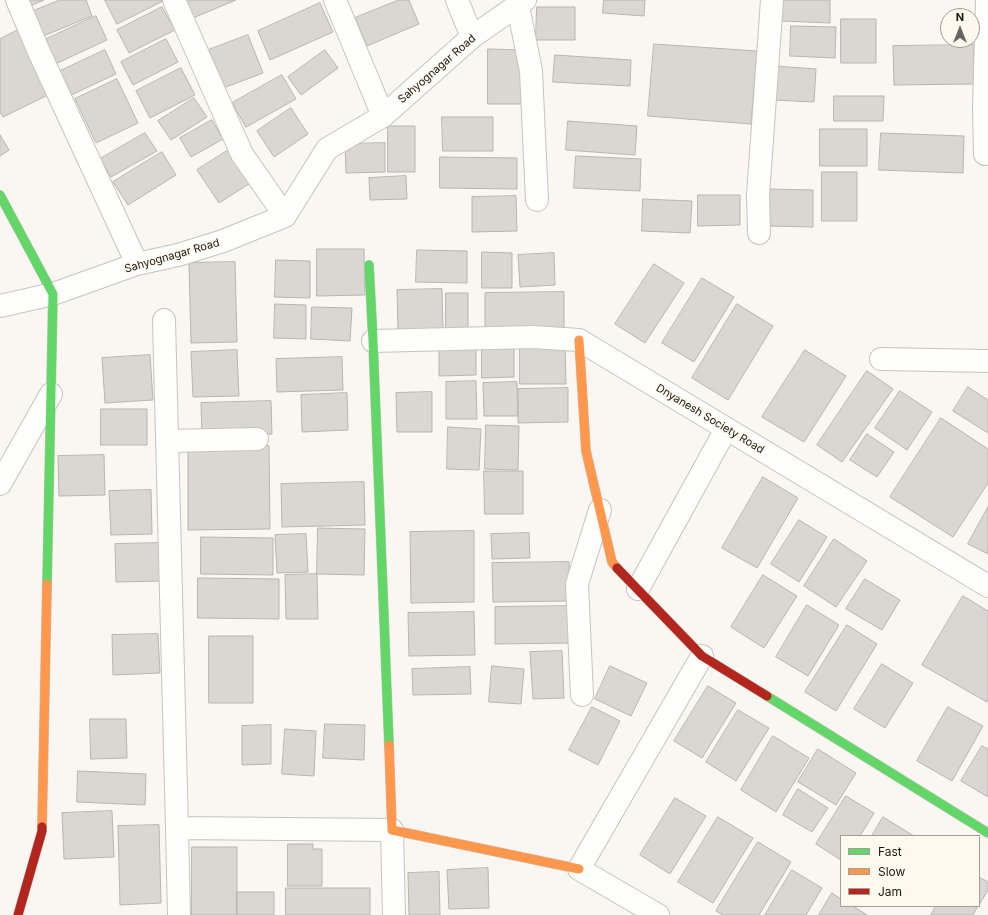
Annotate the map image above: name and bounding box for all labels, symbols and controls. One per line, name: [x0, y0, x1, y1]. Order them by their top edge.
north arrow: [940, 8, 980, 48]
text: N: [956, 10, 964, 24]
street label: Sahyognagar Road: [396, 32, 478, 106]
street label: Sahyognagar Road: [123, 236, 221, 276]
street label: Dnyanesh Society Road: [654, 382, 766, 456]
legend: [840, 835, 980, 907]
text: Fast: [878, 844, 902, 859]
text: Slow: [878, 864, 905, 879]
text: Jam: [878, 884, 902, 899]

